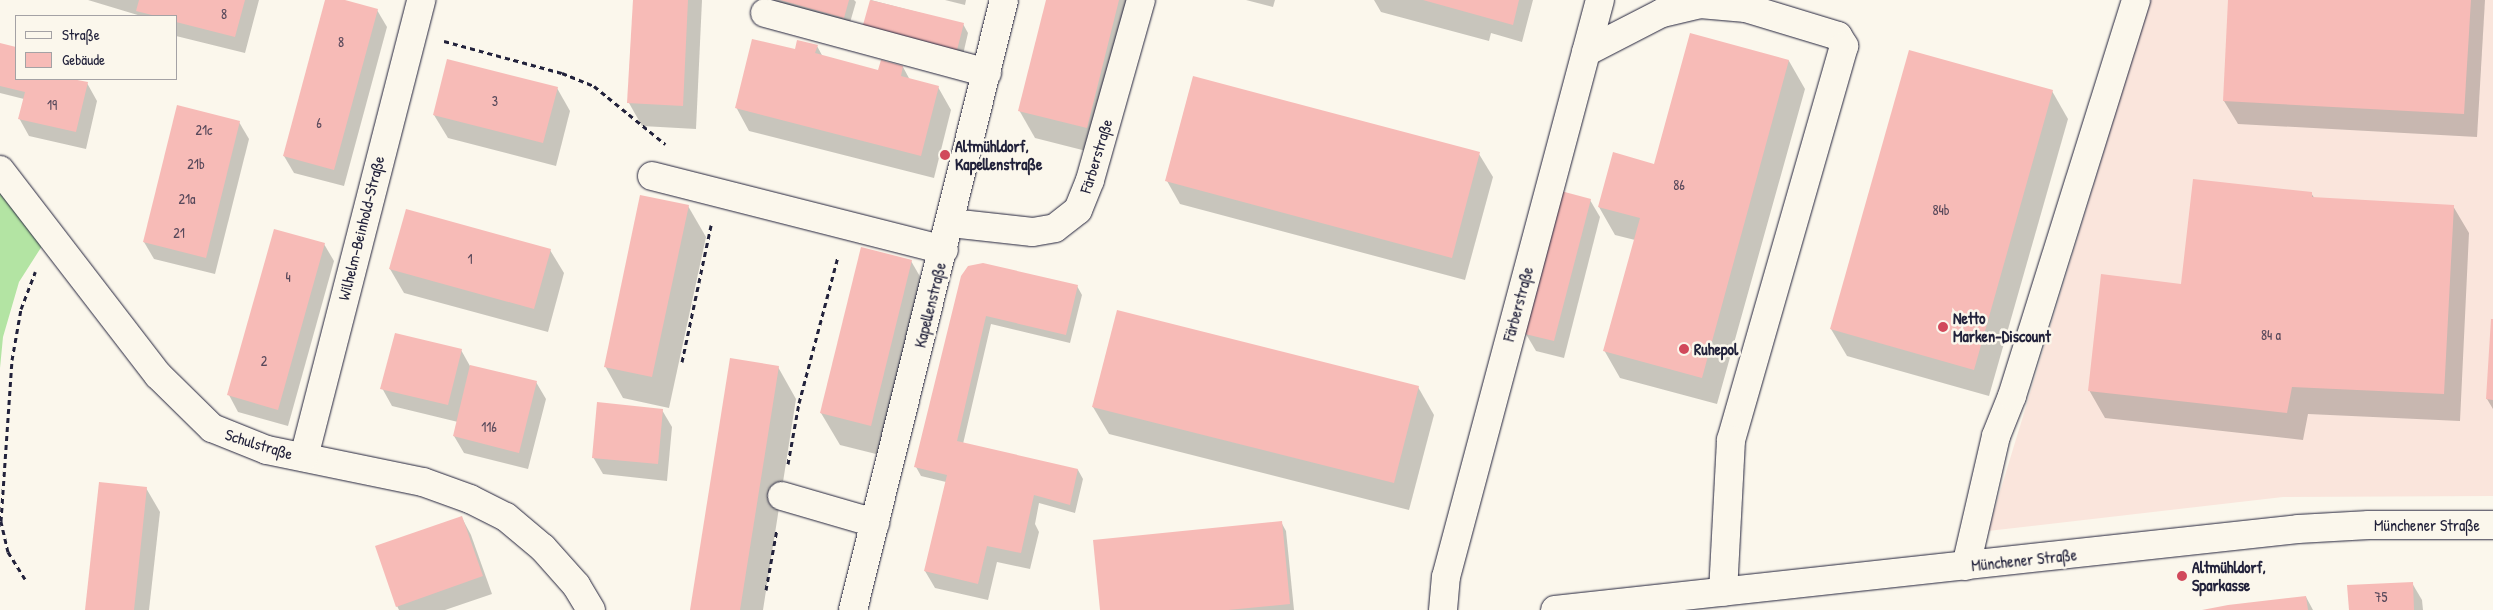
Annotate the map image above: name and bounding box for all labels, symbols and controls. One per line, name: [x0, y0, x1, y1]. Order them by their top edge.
house number: 8: [221, 6, 227, 22]
legend: [15, 15, 178, 80]
text: Straße: [62, 24, 100, 45]
house number: 8: [338, 34, 344, 50]
text: Gebäude: [62, 49, 105, 70]
house number: 3: [492, 93, 498, 109]
house number: 19: [47, 97, 57, 113]
house number: 6: [316, 115, 322, 131]
street label: Färberstraße: [1076, 117, 1116, 195]
house number: 21c: [195, 122, 213, 138]
place label: Altmühldorf, Kapellenstraße: [955, 136, 1042, 174]
marker: Altmühldorf, Kapellenstraße: [939, 149, 951, 161]
street label: Wilhelm-Beinhold-Straße: [334, 154, 388, 302]
house number: 21b: [187, 156, 205, 172]
house number: 86: [1673, 177, 1685, 193]
house number: 21a: [178, 191, 196, 207]
house number: 84b: [1932, 202, 1950, 218]
house number: 21: [173, 225, 185, 241]
house number: 1: [467, 251, 473, 267]
street label: Kapellenstraße: [910, 260, 950, 350]
street label: Färberstraße: [1499, 265, 1537, 343]
house number: 4: [285, 269, 291, 285]
place label: Netto Marken-Discount: [1953, 308, 2051, 346]
marker: Netto Marken-Discount: [1937, 321, 1949, 333]
house number: 84 a: [2261, 327, 2281, 343]
place label: Ruhepol: [1694, 339, 1738, 359]
marker: Ruhepol: [1678, 343, 1690, 355]
house number: 2: [261, 353, 267, 369]
house number: 116: [481, 419, 497, 435]
street label: Schulstraße: [223, 425, 295, 463]
street label: Münchener Straße: [2374, 515, 2480, 535]
street label: Münchener Straße: [1970, 545, 2078, 575]
place label: Altmühldorf, Sparkasse: [2192, 557, 2266, 595]
marker: Altmühldorf, Sparkasse: [2176, 570, 2188, 582]
house number: 75: [2375, 589, 2387, 605]

